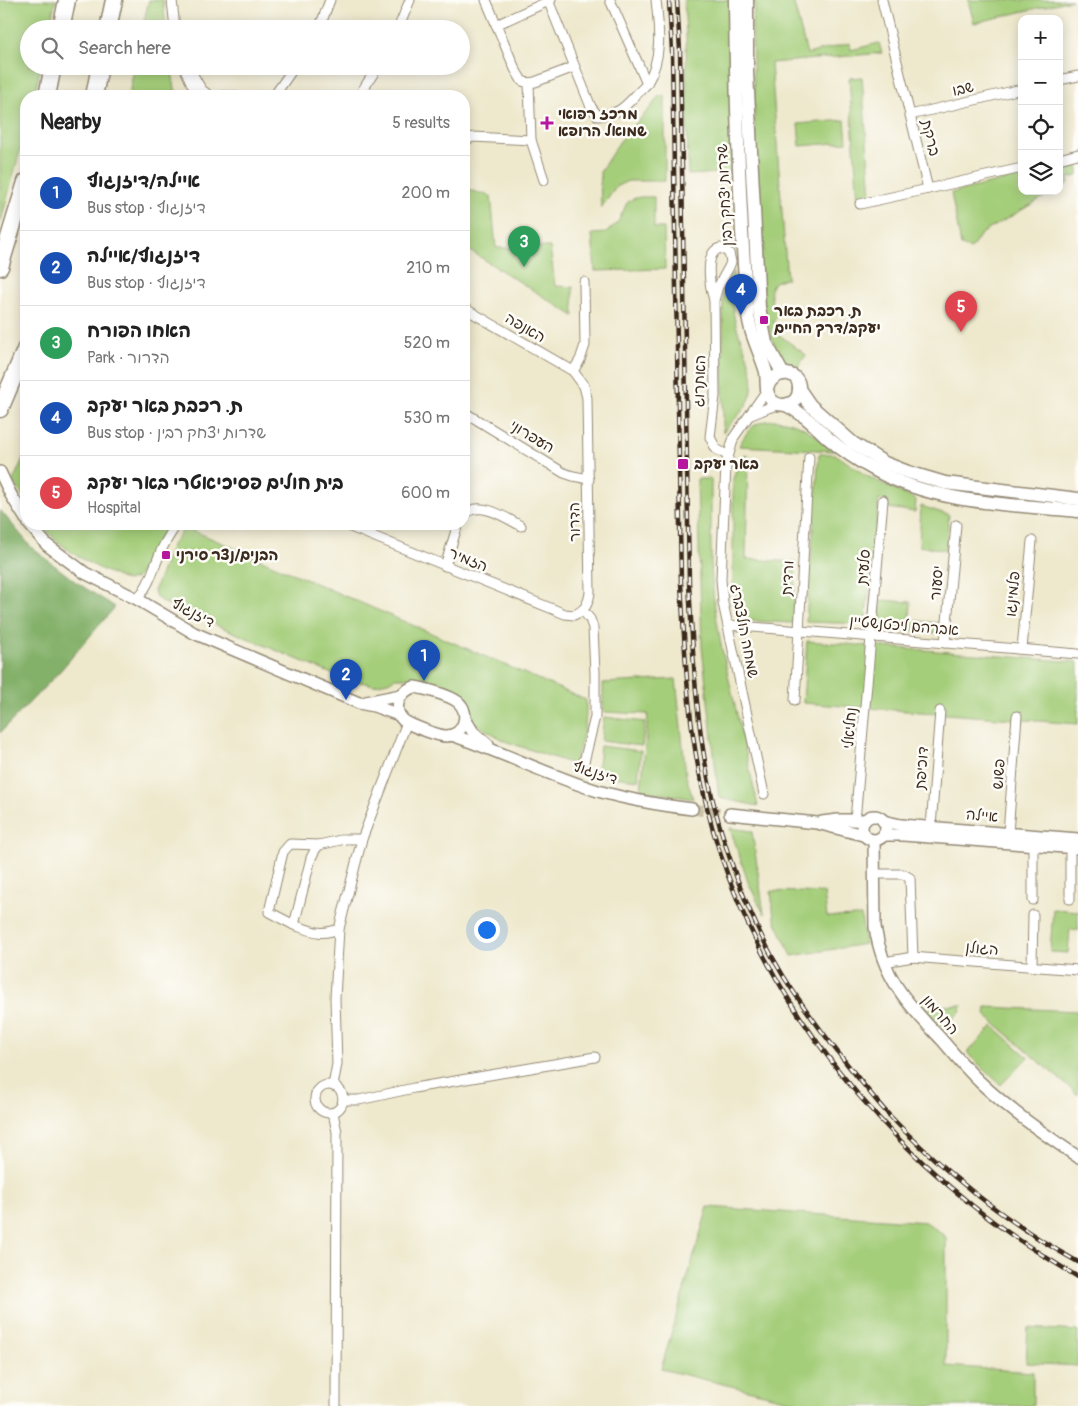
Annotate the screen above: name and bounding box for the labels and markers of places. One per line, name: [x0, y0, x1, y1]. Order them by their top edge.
place label: מרכז רפואי שמואל הרופא: [558, 105, 647, 141]
marker: מרכז רפואי שמואל הרופא: [540, 116, 554, 130]
pin: 3: [508, 226, 540, 267]
pin: 4: [725, 274, 757, 315]
pin: 5: [945, 291, 977, 332]
place label: ת. רכבת באר יעקב/דרך החיים: [774, 302, 881, 338]
marker: ת. רכבת באר יעקב/דרך החיים: [758, 314, 770, 326]
place label: באר יעקב: [694, 455, 759, 474]
marker: באר יעקב: [676, 457, 690, 471]
place label: הבנים/נצר סירני: [176, 546, 278, 565]
marker: הבנים/נצר סירני: [160, 549, 172, 561]
pin: 1: [408, 640, 440, 681]
pin: 2: [330, 659, 362, 700]

